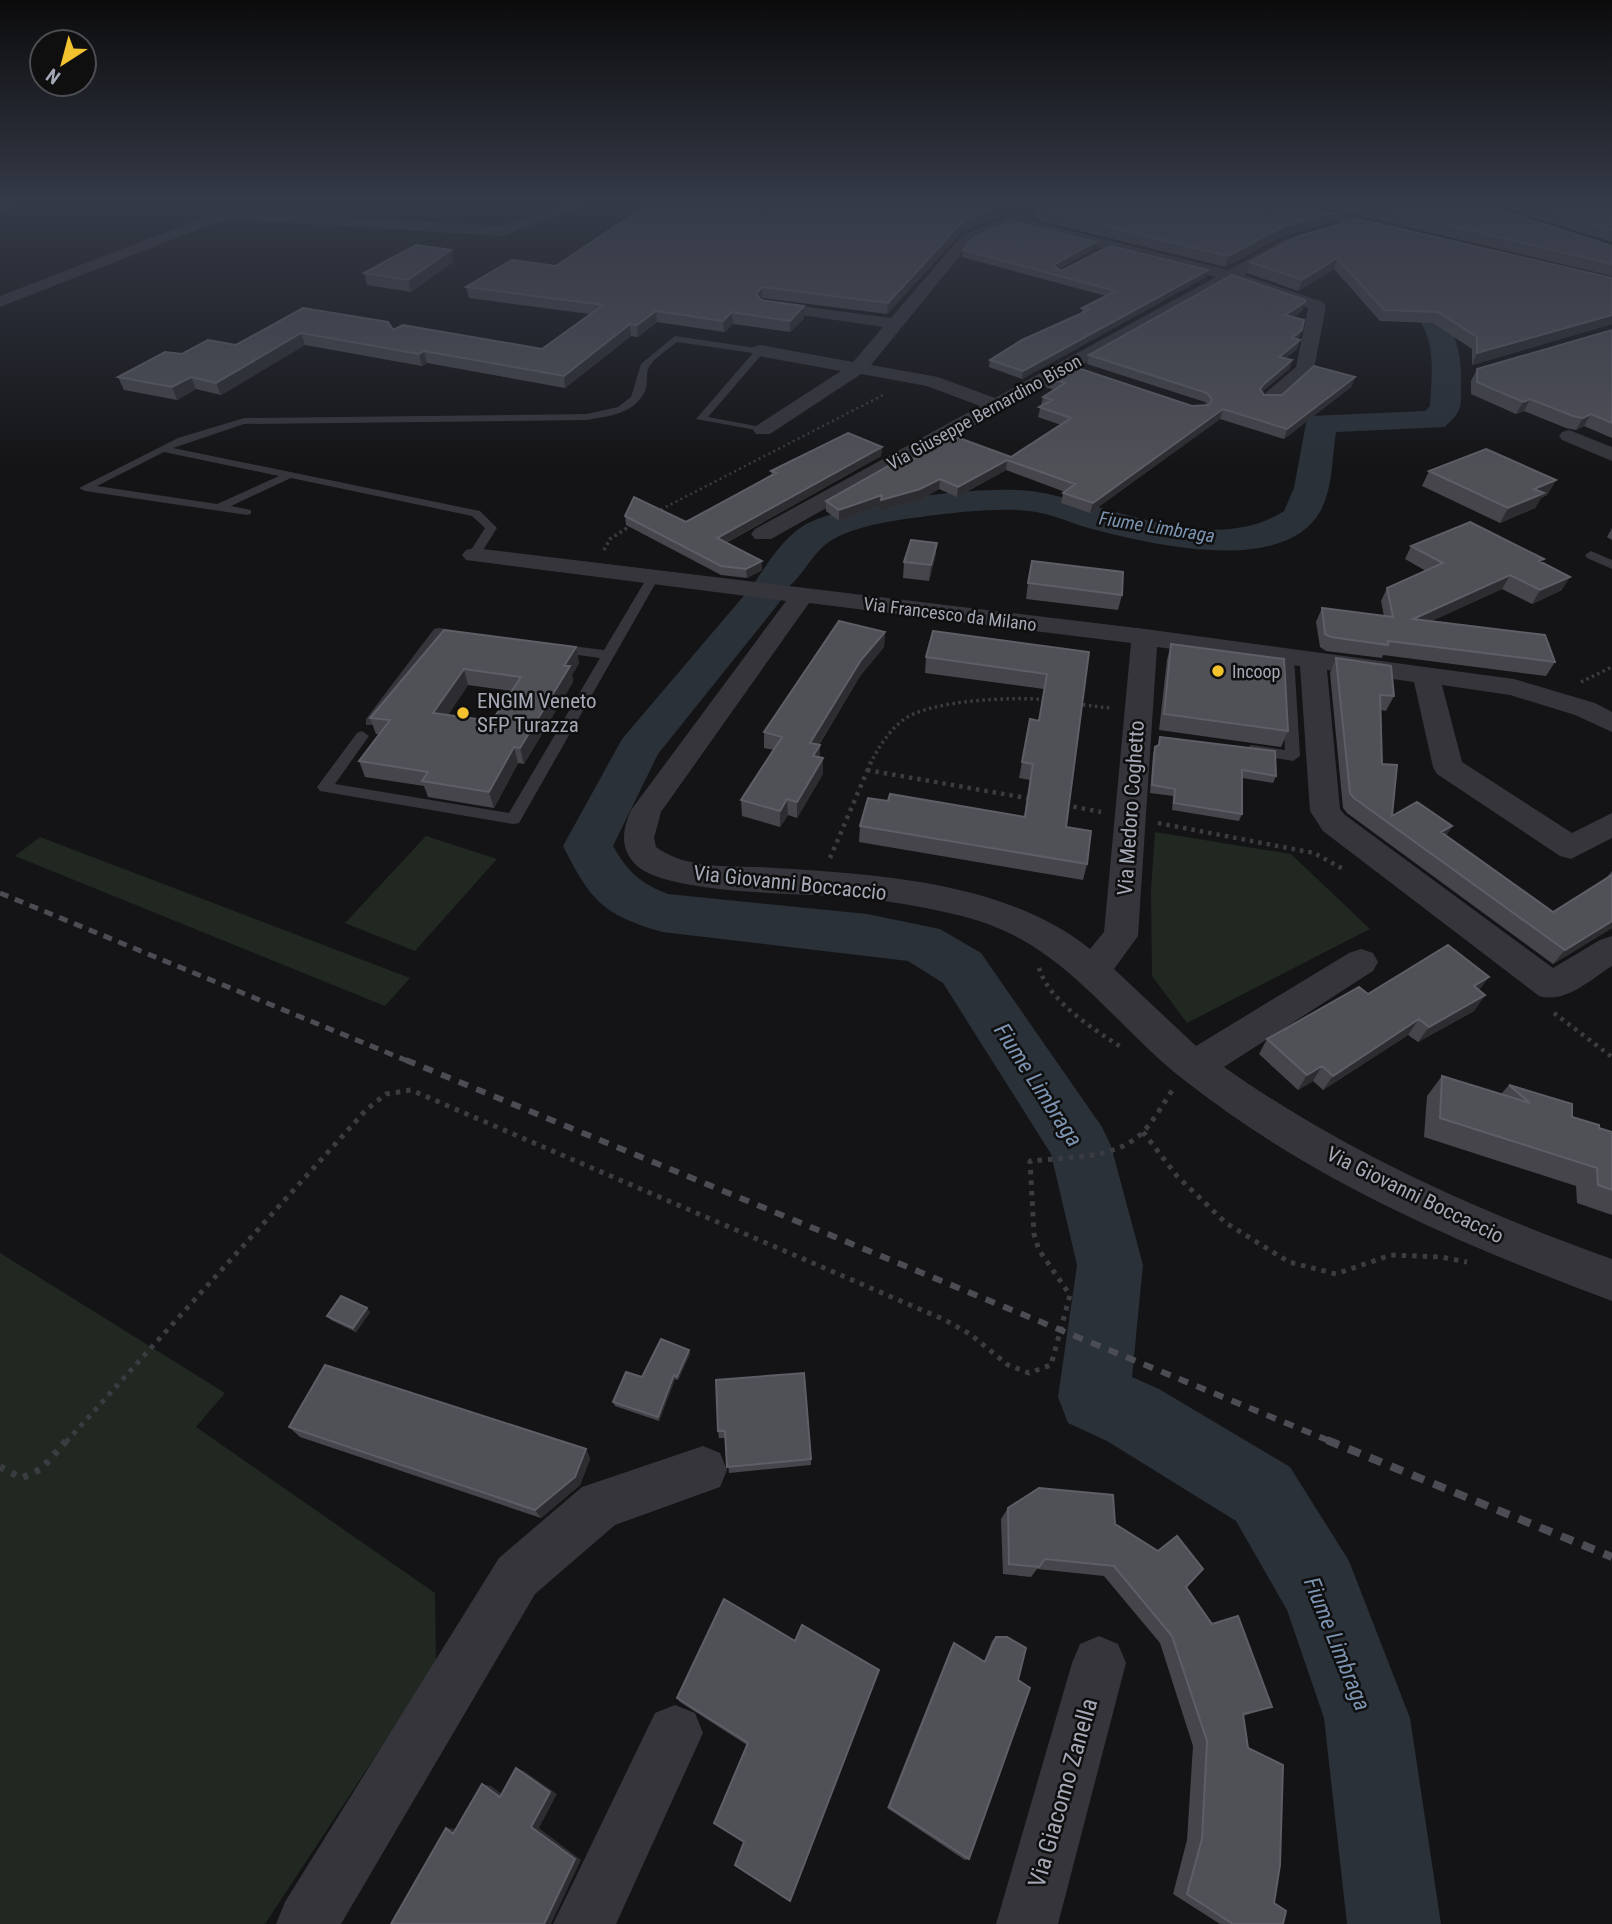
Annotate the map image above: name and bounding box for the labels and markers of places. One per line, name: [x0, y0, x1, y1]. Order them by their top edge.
place label: Incoop: [1232, 661, 1281, 682]
marker: Incoop: [1210, 663, 1226, 679]
place label: ENGIM Veneto SFP Turazza: [477, 689, 597, 737]
marker: ENGIM Veneto SFP Turazza: [455, 705, 471, 721]

